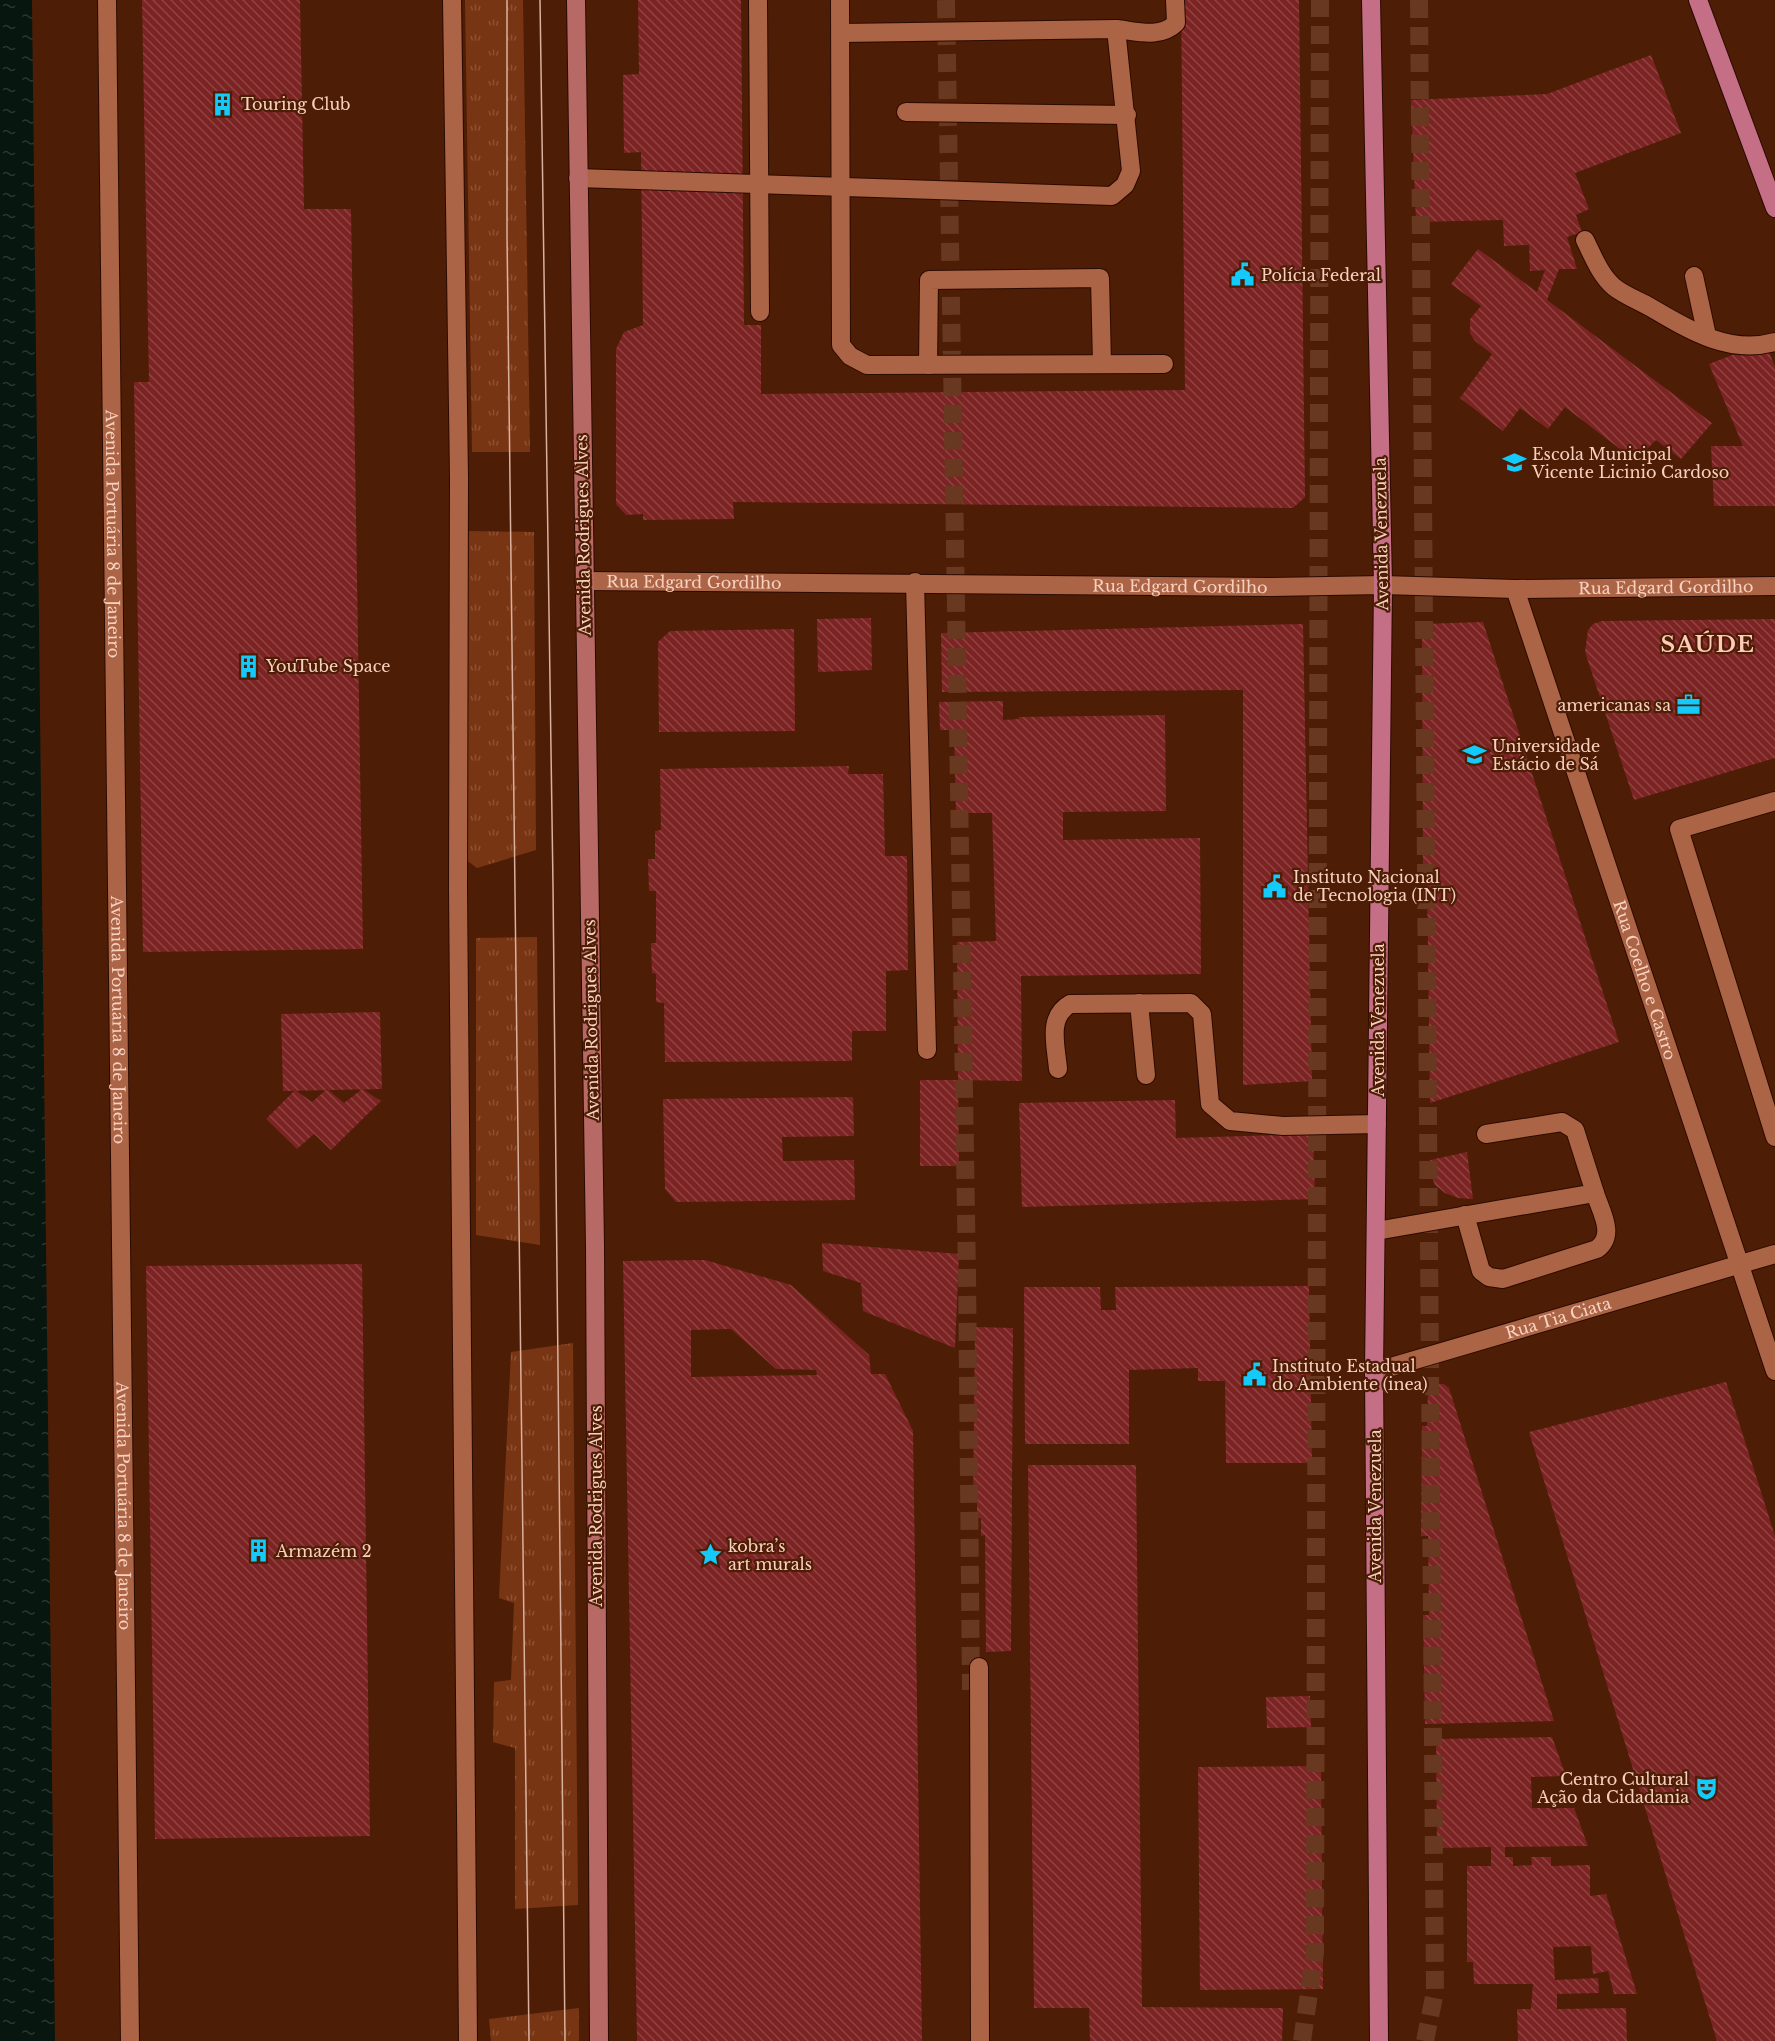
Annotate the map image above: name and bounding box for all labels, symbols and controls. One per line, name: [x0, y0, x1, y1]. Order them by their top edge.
building icon: Touring Club: [210, 91, 236, 117]
place label: Touring Club: [241, 94, 351, 114]
public building icon: Polícia Federal: [1230, 262, 1256, 288]
place label: Polícia Federal: [1261, 265, 1381, 285]
street label: Avenida Portuária 8 de Janeiro: [102, 409, 124, 658]
street label: Avenida Rodrigues Alves: [571, 434, 595, 637]
place label: Escola Municipal Vicente Licinio Cardoso: [1531, 444, 1729, 482]
school or university icon: Escola Municipal Vicente Licinio Cardoso: [1501, 450, 1527, 476]
street label: Avenida Venezuela: [1370, 457, 1392, 612]
street label: Rua Edgard Gordilho: [606, 571, 782, 593]
street label: Rua Edgard Gordilho: [1092, 575, 1268, 597]
street label: Rua Edgard Gordilho: [1578, 576, 1754, 598]
district label: SAÚDE: [1661, 630, 1755, 658]
building icon: YouTube Space: [235, 653, 261, 679]
place label: YouTube Space: [265, 656, 390, 676]
office icon: americanas sa: [1676, 692, 1702, 718]
place label: americanas sa: [1557, 695, 1671, 715]
place label: Universidade Estácio de Sá: [1492, 736, 1600, 774]
school or university icon: Universidade Estácio de Sá: [1461, 742, 1487, 768]
place label: Instituto Nacional de Tecnologia (INT): [1293, 867, 1456, 905]
public building icon: Instituto Nacional de Tecnologia (INT): [1262, 873, 1288, 899]
street label: Avenida Portuária 8 de Janeiro: [107, 895, 130, 1144]
street label: Rua Coelho e Castro: [1609, 897, 1681, 1062]
street label: Avenida Rodrigues Alves: [579, 919, 603, 1122]
street label: Avenida Venezuela: [1368, 943, 1388, 1098]
street label: Rua Tia Ciata: [1503, 1293, 1614, 1343]
place label: Instituto Estadual do Ambiente (inea): [1272, 1356, 1428, 1394]
public building icon: Instituto Estadual do Ambiente (inea): [1241, 1362, 1267, 1388]
street label: Avenida Portuária 8 de Janeiro: [113, 1381, 135, 1630]
street label: Avenida Rodrigues Alves: [586, 1405, 606, 1608]
street label: Avenida Venezuela: [1365, 1429, 1385, 1584]
place label: kobra’s art murals: [728, 1536, 812, 1574]
building icon: Armazém 2: [245, 1538, 271, 1564]
place label: Armazém 2: [275, 1541, 372, 1561]
place icon: kobra’s art murals: [697, 1542, 723, 1568]
place label: Centro Cultural Ação da Cidadania: [1536, 1769, 1689, 1807]
theatre icon: Centro Cultural Ação da Cidadania: [1694, 1775, 1720, 1801]

